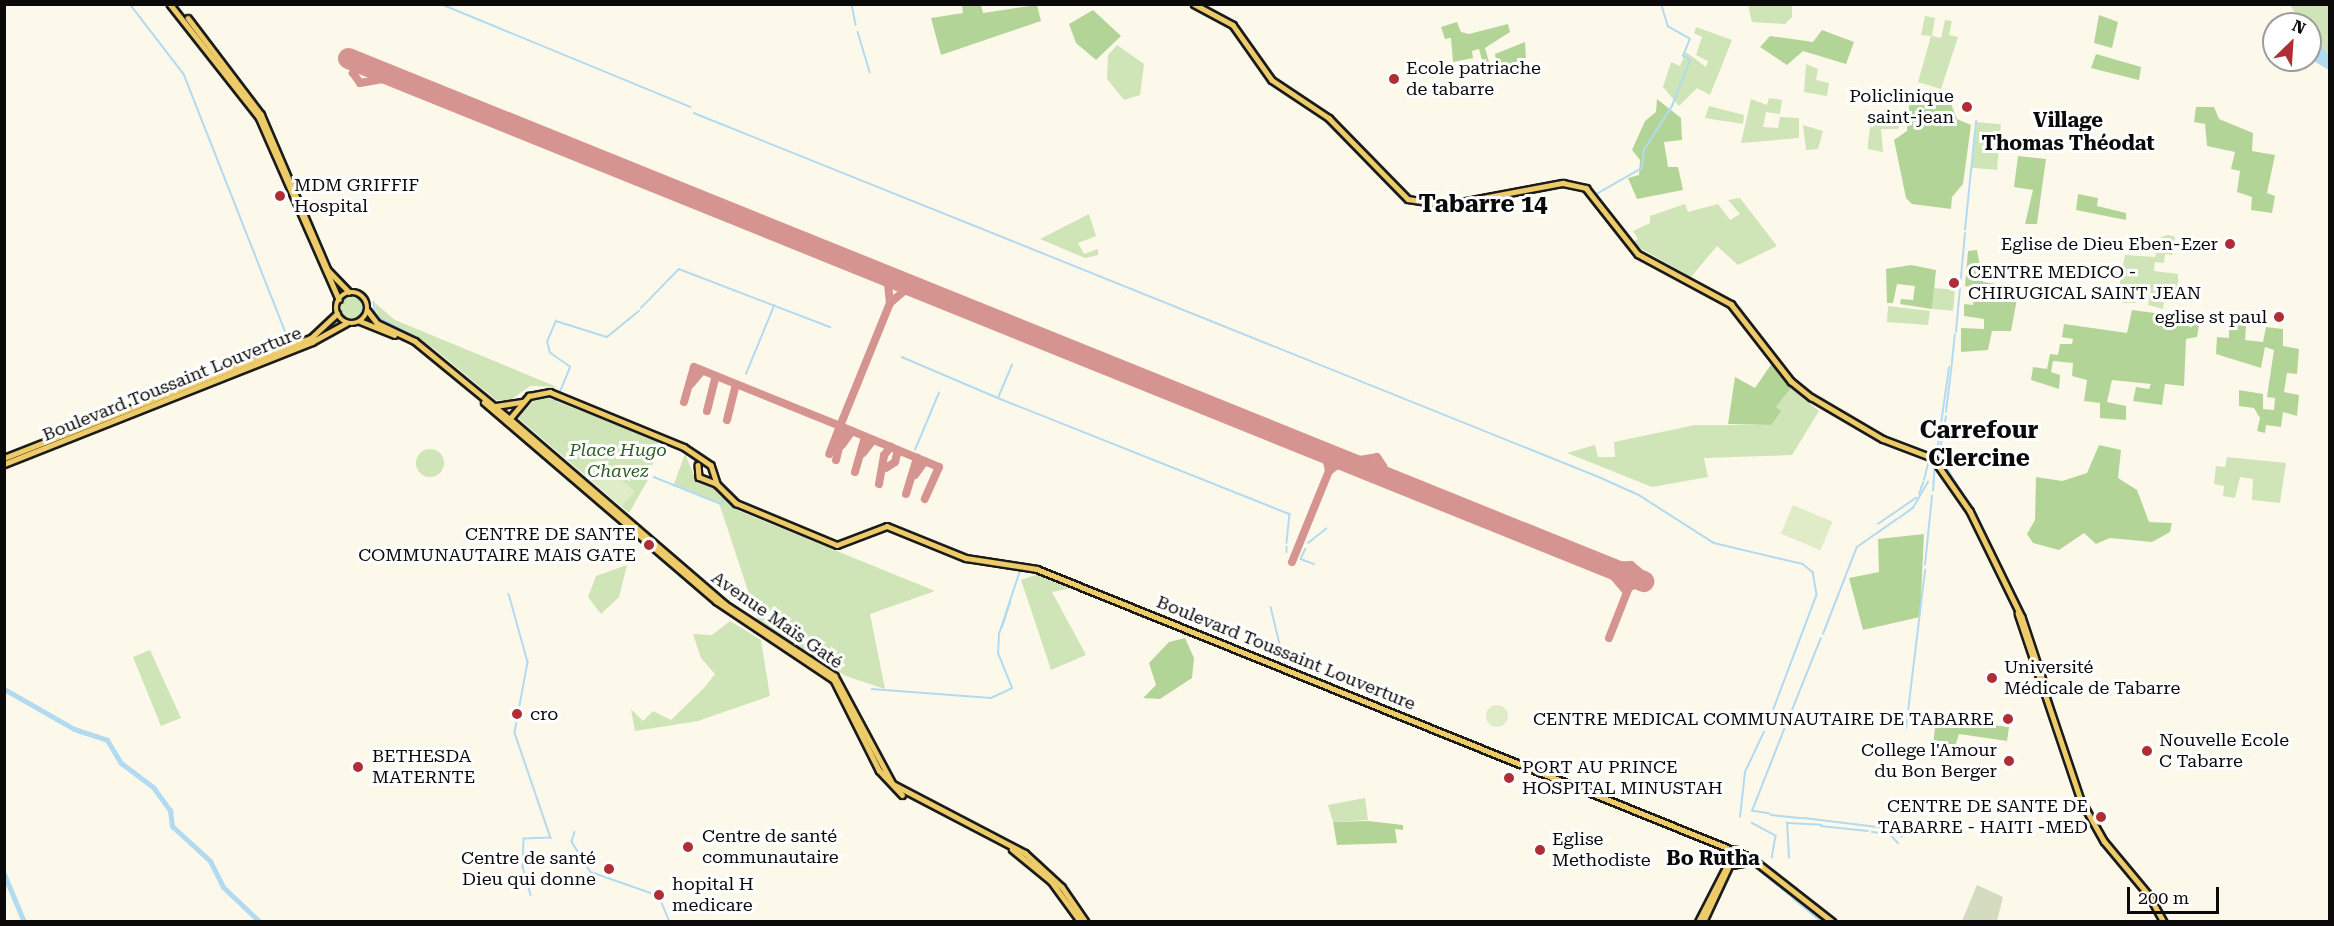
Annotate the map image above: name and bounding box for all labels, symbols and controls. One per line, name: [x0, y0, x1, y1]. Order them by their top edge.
north arrow: [2262, 12, 2322, 72]
text: N: [2289, 16, 2309, 38]
place label: Ecole patriache de tabarre: [1406, 58, 1541, 100]
marker: Ecole patriache de tabarre: [1387, 72, 1401, 86]
place label: Policlinique saint-jean: [1849, 86, 1954, 128]
marker: Policlinique saint-jean: [1958, 98, 1976, 116]
district label: Village Thomas Théodat: [1981, 108, 2155, 155]
place label: MDM GRIFFIF Hospital: [294, 175, 419, 218]
marker: MDM GRIFFIF Hospital: [271, 187, 289, 205]
district label: Tabarre 14: [1418, 191, 1548, 219]
place label: Eglise de Dieu Eben-Ezer: [2001, 233, 2218, 255]
marker: Eglise de Dieu Eben-Ezer: [2223, 237, 2237, 251]
place label: CENTRE MEDICO - CHIRUGICAL SAINT JEAN: [1968, 262, 2201, 304]
marker: CENTRE MEDICO - CHIRUGICAL SAINT JEAN: [1945, 274, 1963, 292]
place label: eglise st paul: [2155, 306, 2267, 328]
marker: eglise st paul: [2272, 310, 2286, 324]
street label: Boulevard Toussaint Louverture: [39, 322, 305, 446]
district label: Carrefour Clercine: [1920, 417, 2038, 473]
park label: Place Hugo Chavez: [569, 440, 667, 482]
place label: CENTRE DE SANTE COMMUNAUTAIRE MAIS GATE: [358, 524, 636, 566]
marker: CENTRE DE SANTE COMMUNAUTAIRE MAIS GATE: [640, 536, 658, 554]
street label: Avenue Maïs Gaté: [707, 567, 847, 673]
street label: Boulevard Toussaint Louverture: [1153, 591, 1419, 715]
place label: Université Médicale de Tabarre: [2004, 657, 2180, 700]
marker: Université Médicale de Tabarre: [1985, 671, 1999, 685]
place label: cro: [530, 703, 558, 725]
marker: cro: [508, 705, 526, 723]
place label: CENTRE MEDICAL COMMUNAUTAIRE DE TABARRE: [1533, 708, 1994, 730]
marker: CENTRE MEDICAL COMMUNAUTAIRE DE TABARRE: [1999, 710, 2017, 728]
place label: Nouvelle Ecole C Tabarre: [2159, 730, 2289, 772]
place label: College l'Amour du Bon Berger: [1861, 740, 1997, 783]
marker: Nouvelle Ecole C Tabarre: [2140, 744, 2154, 758]
place label: BETHESDA MATERNTE: [372, 746, 475, 789]
marker: College l'Amour du Bon Berger: [2002, 754, 2016, 768]
place label: PORT AU PRINCE HOSPITAL MINUSTAH: [1522, 757, 1723, 800]
marker: BETHESDA MATERNTE: [349, 758, 367, 776]
marker: PORT AU PRINCE HOSPITAL MINUSTAH: [1500, 769, 1518, 787]
place label: CENTRE DE SANTE DE TABARRE - HAITI -MED: [1878, 796, 2088, 838]
marker: CENTRE DE SANTE DE TABARRE - HAITI -MED: [2092, 808, 2110, 826]
place label: Centre de santé communautaire: [702, 826, 839, 868]
place label: Eglise Methodiste: [1552, 829, 1651, 872]
marker: Centre de santé communautaire: [679, 838, 697, 856]
marker: Eglise Methodiste: [1533, 843, 1547, 857]
district label: Bo Rutha: [1666, 846, 1760, 870]
place label: Centre de santé Dieu qui donne: [461, 848, 596, 890]
marker: Centre de santé Dieu qui donne: [600, 860, 618, 878]
place label: hopital H medicare: [672, 874, 754, 916]
scale bar: [2130, 875, 2222, 913]
marker: hopital H medicare: [650, 886, 668, 904]
text: 200 m: [2138, 887, 2189, 908]

